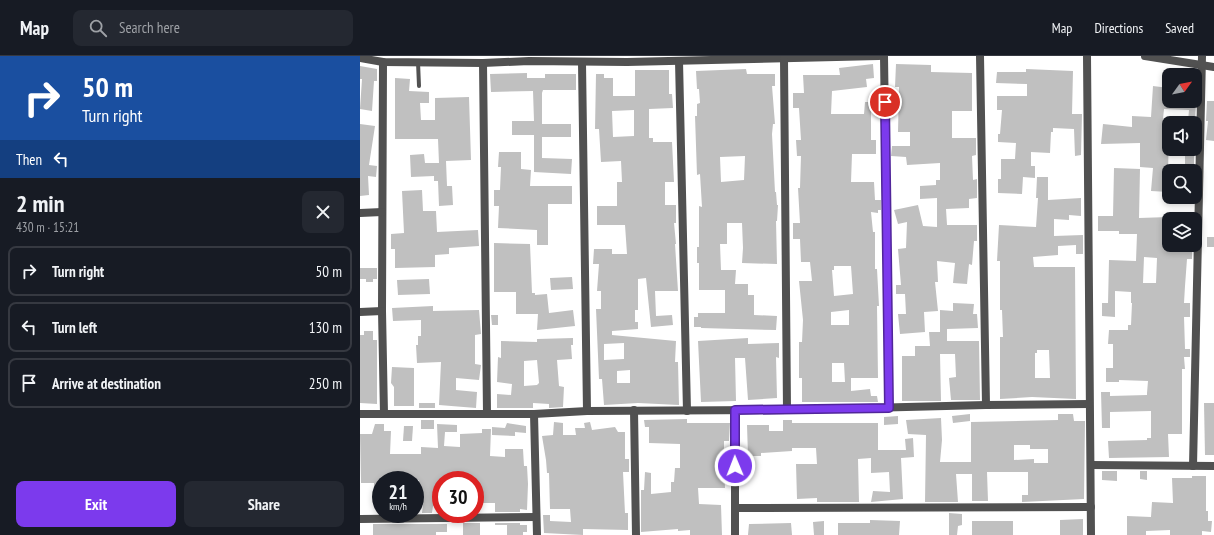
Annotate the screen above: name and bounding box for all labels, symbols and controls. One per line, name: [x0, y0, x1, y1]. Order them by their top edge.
search box: [73, 10, 353, 46]
text: Map: [20, 16, 49, 40]
icon: search: [87, 17, 109, 39]
text: Search here: [119, 18, 180, 37]
text: Map: [1052, 19, 1072, 37]
text: Directions: [1094, 19, 1143, 37]
text: Saved: [1165, 19, 1194, 37]
text: 50 m: [82, 68, 133, 105]
north arrow: [1162, 68, 1202, 108]
map controls: [1162, 68, 1202, 252]
icon: right: [16, 72, 68, 124]
pin: [868, 85, 902, 119]
icon: arrive: [874, 91, 896, 113]
text: Turn right: [82, 104, 142, 127]
button: sound: [1162, 116, 1202, 156]
icon: left: [50, 148, 72, 170]
text: Then: [16, 150, 42, 169]
button: search: [1162, 164, 1202, 204]
text: 2 min: [16, 188, 64, 219]
button: close: [302, 191, 344, 233]
button: layers: [1162, 212, 1202, 252]
text: 430 m · 15:21: [16, 219, 79, 236]
icon: right: [18, 260, 40, 282]
text: Turn right: [52, 262, 104, 281]
text: 50 m: [316, 262, 342, 281]
icon: left: [18, 316, 40, 338]
text: Turn left: [52, 318, 97, 337]
text: 130 m: [309, 318, 342, 337]
icon: arrive: [18, 372, 40, 394]
text: Arrive at destination: [52, 374, 161, 393]
text: 250 m: [309, 374, 342, 393]
position arrow: [714, 445, 756, 487]
speed limit sign: 30: [432, 471, 484, 523]
text: 21: [388, 479, 408, 505]
button: Exit: [16, 481, 176, 527]
button: Share: [184, 481, 344, 527]
text: km/h: [389, 500, 407, 513]

